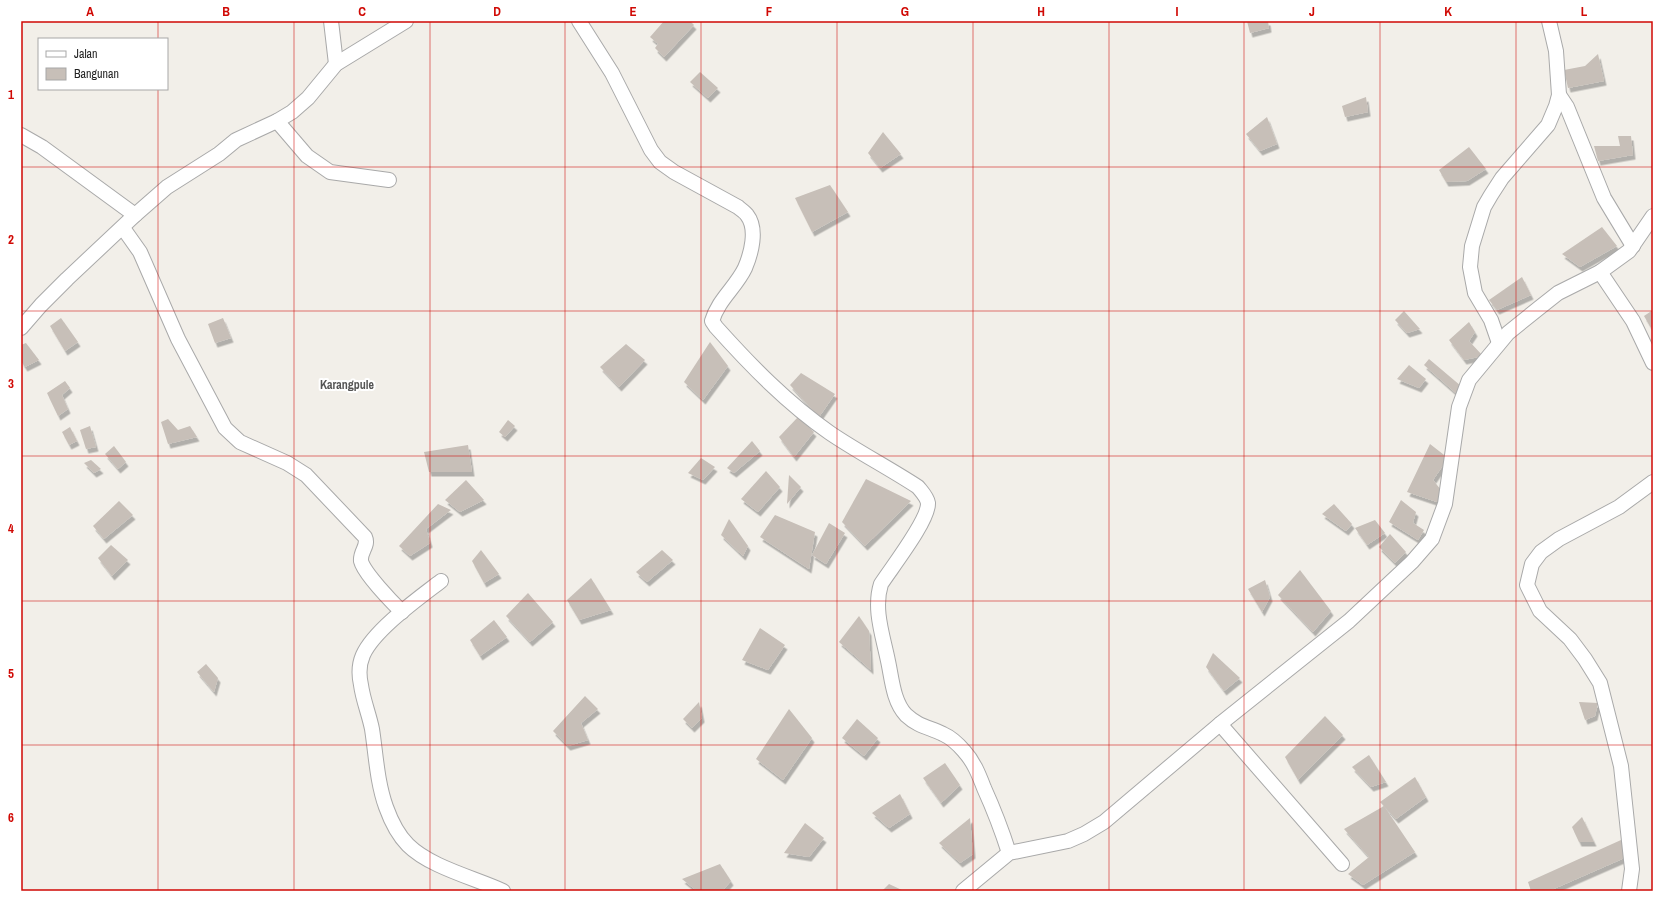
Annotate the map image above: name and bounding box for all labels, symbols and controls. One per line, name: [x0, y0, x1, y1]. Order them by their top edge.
text: A: [86, 3, 94, 20]
text: B: [222, 3, 230, 20]
text: C: [358, 3, 366, 20]
text: D: [493, 3, 501, 20]
text: E: [629, 3, 637, 20]
text: F: [766, 3, 773, 20]
text: G: [901, 3, 909, 20]
text: H: [1037, 3, 1045, 20]
text: I: [1176, 3, 1179, 20]
text: J: [1309, 3, 1315, 20]
text: K: [1444, 3, 1452, 20]
text: L: [1581, 3, 1588, 20]
legend: [38, 38, 168, 90]
text: Jalan: [74, 46, 98, 62]
text: Bangunan: [74, 66, 119, 82]
text: 1: [8, 86, 14, 103]
text: 2: [8, 231, 14, 248]
text: 3: [8, 375, 14, 392]
district label: Karangpule: [320, 377, 375, 393]
text: 4: [8, 520, 14, 537]
text: 5: [8, 665, 14, 682]
text: 6: [8, 809, 14, 826]

